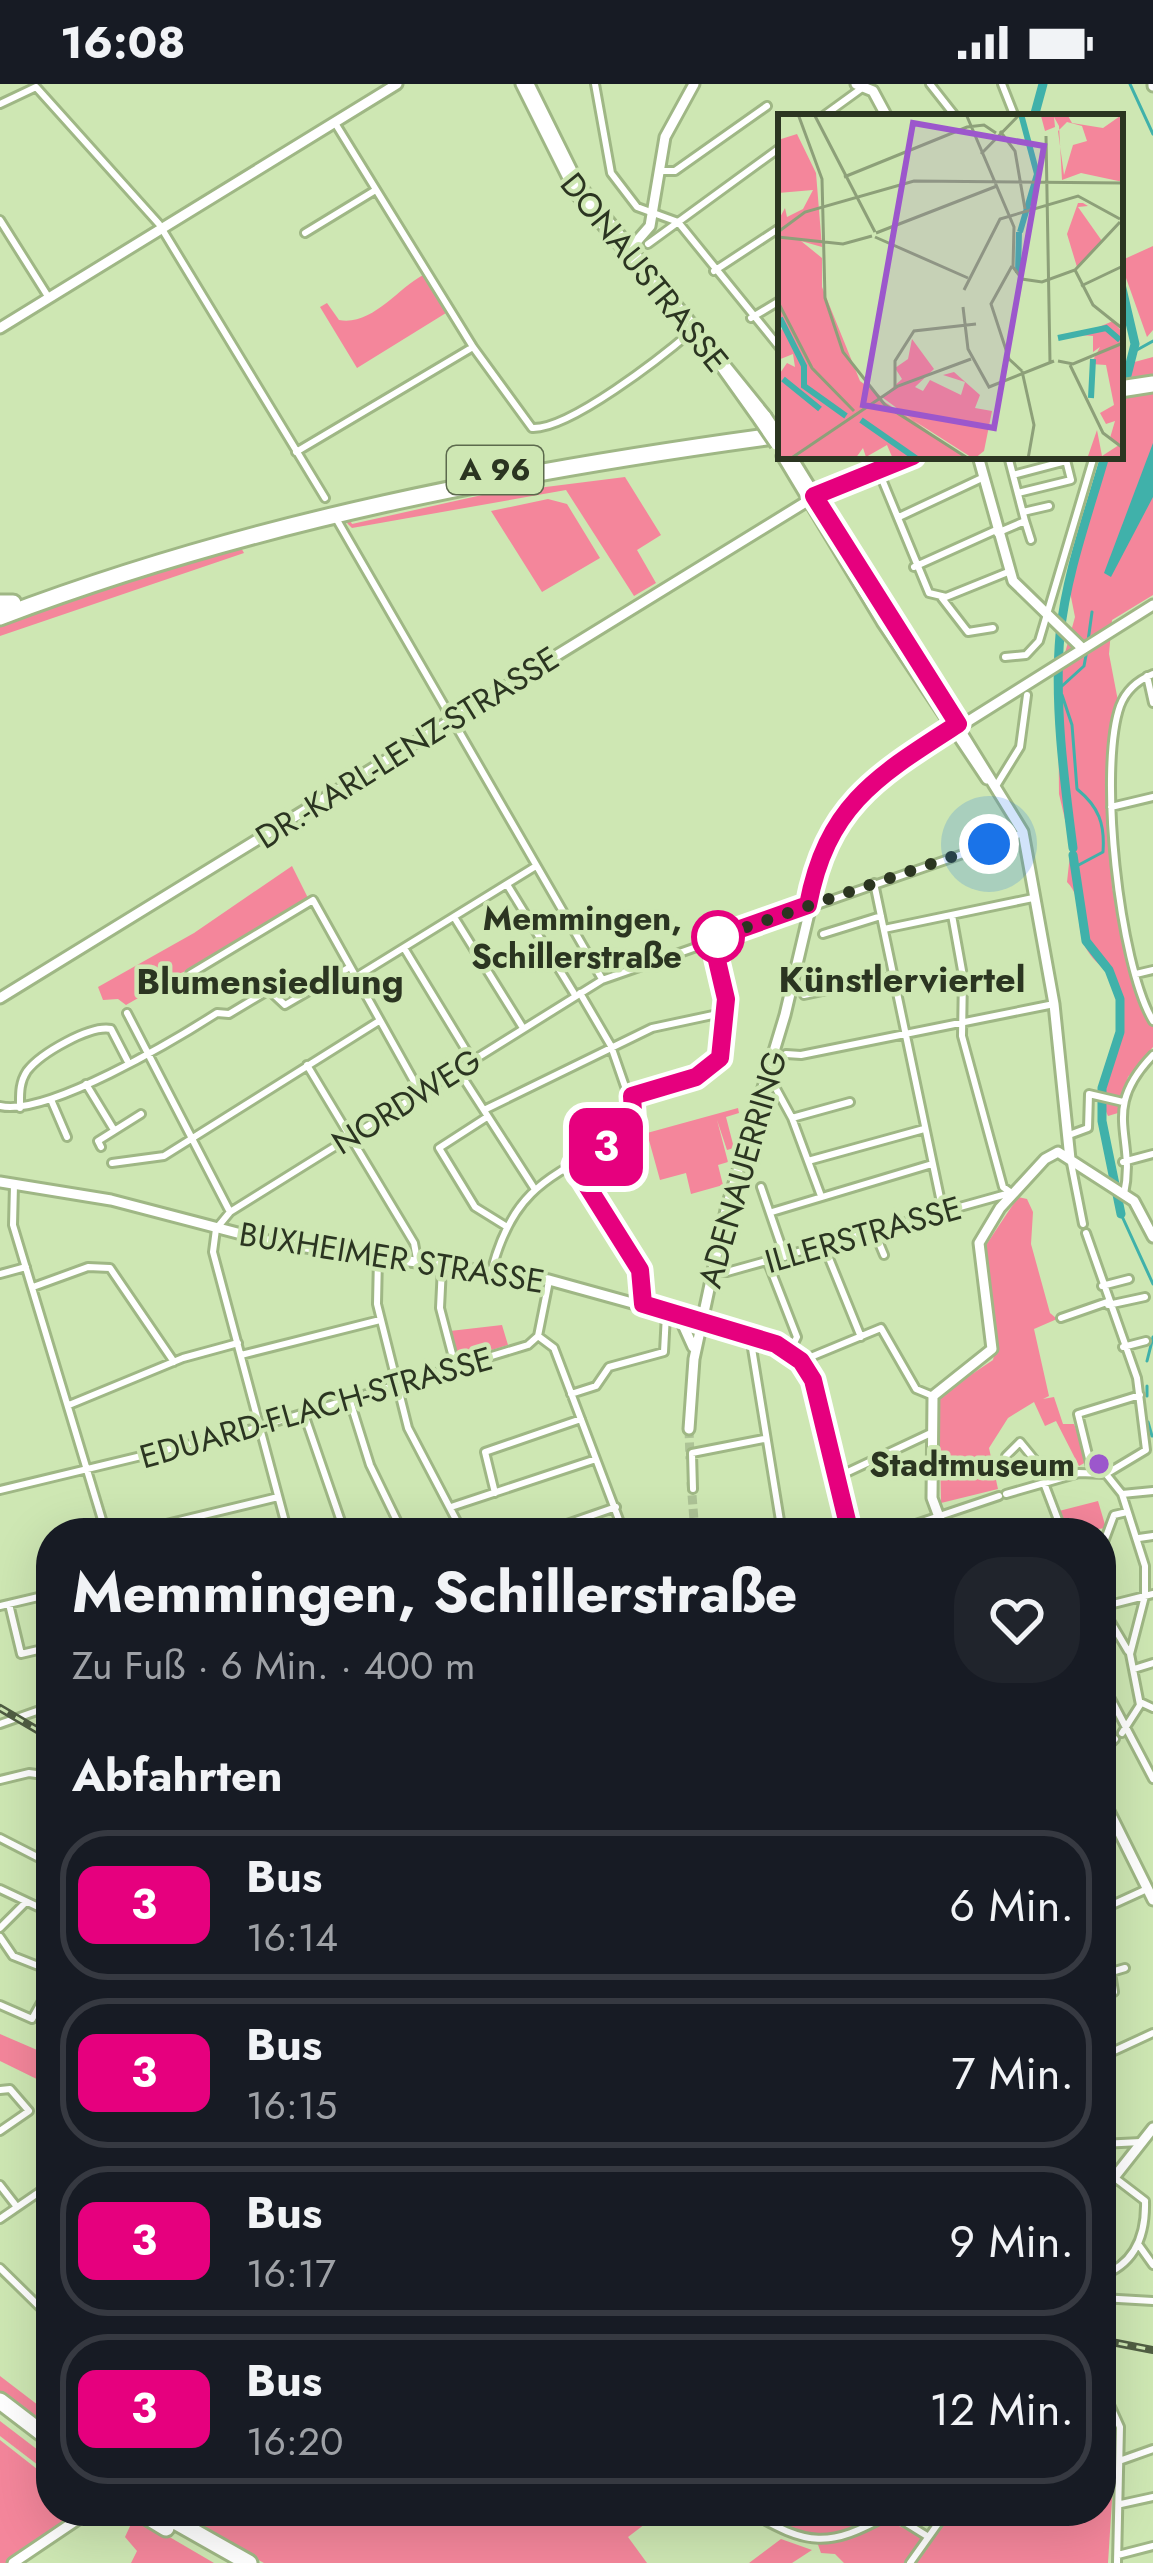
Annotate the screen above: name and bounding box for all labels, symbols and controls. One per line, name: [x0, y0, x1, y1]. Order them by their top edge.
text: 16:08: [60, 10, 186, 75]
inset map: [778, 114, 1123, 459]
street label: DONAUSTRASSE: [549, 163, 740, 382]
road number: A 96: [447, 446, 543, 494]
street label: DR.-KARL-LENZ-STRASSE: [246, 635, 568, 860]
your location: [959, 814, 1019, 874]
place label: Memmingen, Schillerstraße: [471, 895, 682, 980]
marker: Memmingen, Schillerstraße: [693, 912, 743, 962]
district label: Künstlerviertel: [779, 953, 1025, 1005]
district label: Blumensiedlung: [136, 955, 404, 1007]
street label: NORDWEG: [323, 1037, 490, 1166]
street label: ADENAUERRING: [686, 1045, 799, 1293]
line badge: 3: [567, 1108, 645, 1186]
text: 3: [593, 1116, 619, 1177]
street label: ILLERSTRASSE: [759, 1184, 967, 1285]
street label: BUXHEIMER STRASSE: [236, 1210, 548, 1305]
street label: EDUARD-FLACH-STRASSE: [134, 1335, 498, 1480]
place label: Stadtmuseum: [869, 1441, 1075, 1488]
marker: Stadtmuseum: [1086, 1451, 1112, 1477]
text: Memmingen, Schillerstraße: [72, 1551, 797, 1633]
button: heart: [954, 1557, 1080, 1683]
text: Zu Fuß · 6 Min. · 400 m: [72, 1637, 475, 1694]
text: Abfahrten: [72, 1743, 283, 1808]
text: Bus: [246, 1844, 322, 1909]
text: 6 Min.: [949, 1873, 1074, 1938]
text: 3: [131, 1874, 157, 1935]
text: 16:14: [246, 1909, 338, 1966]
text: Bus: [246, 2012, 322, 2077]
text: 7 Min.: [952, 2041, 1074, 2106]
text: 3: [131, 2042, 157, 2103]
text: 16:15: [246, 2077, 337, 2134]
text: Bus: [246, 2180, 322, 2245]
text: 9 Min.: [949, 2209, 1074, 2274]
text: 3: [131, 2210, 157, 2271]
text: 16:17: [246, 2245, 336, 2302]
text: Bus: [246, 2348, 322, 2413]
text: 12 Min.: [929, 2377, 1074, 2442]
text: 3: [131, 2378, 157, 2439]
text: 16:20: [246, 2413, 343, 2470]

